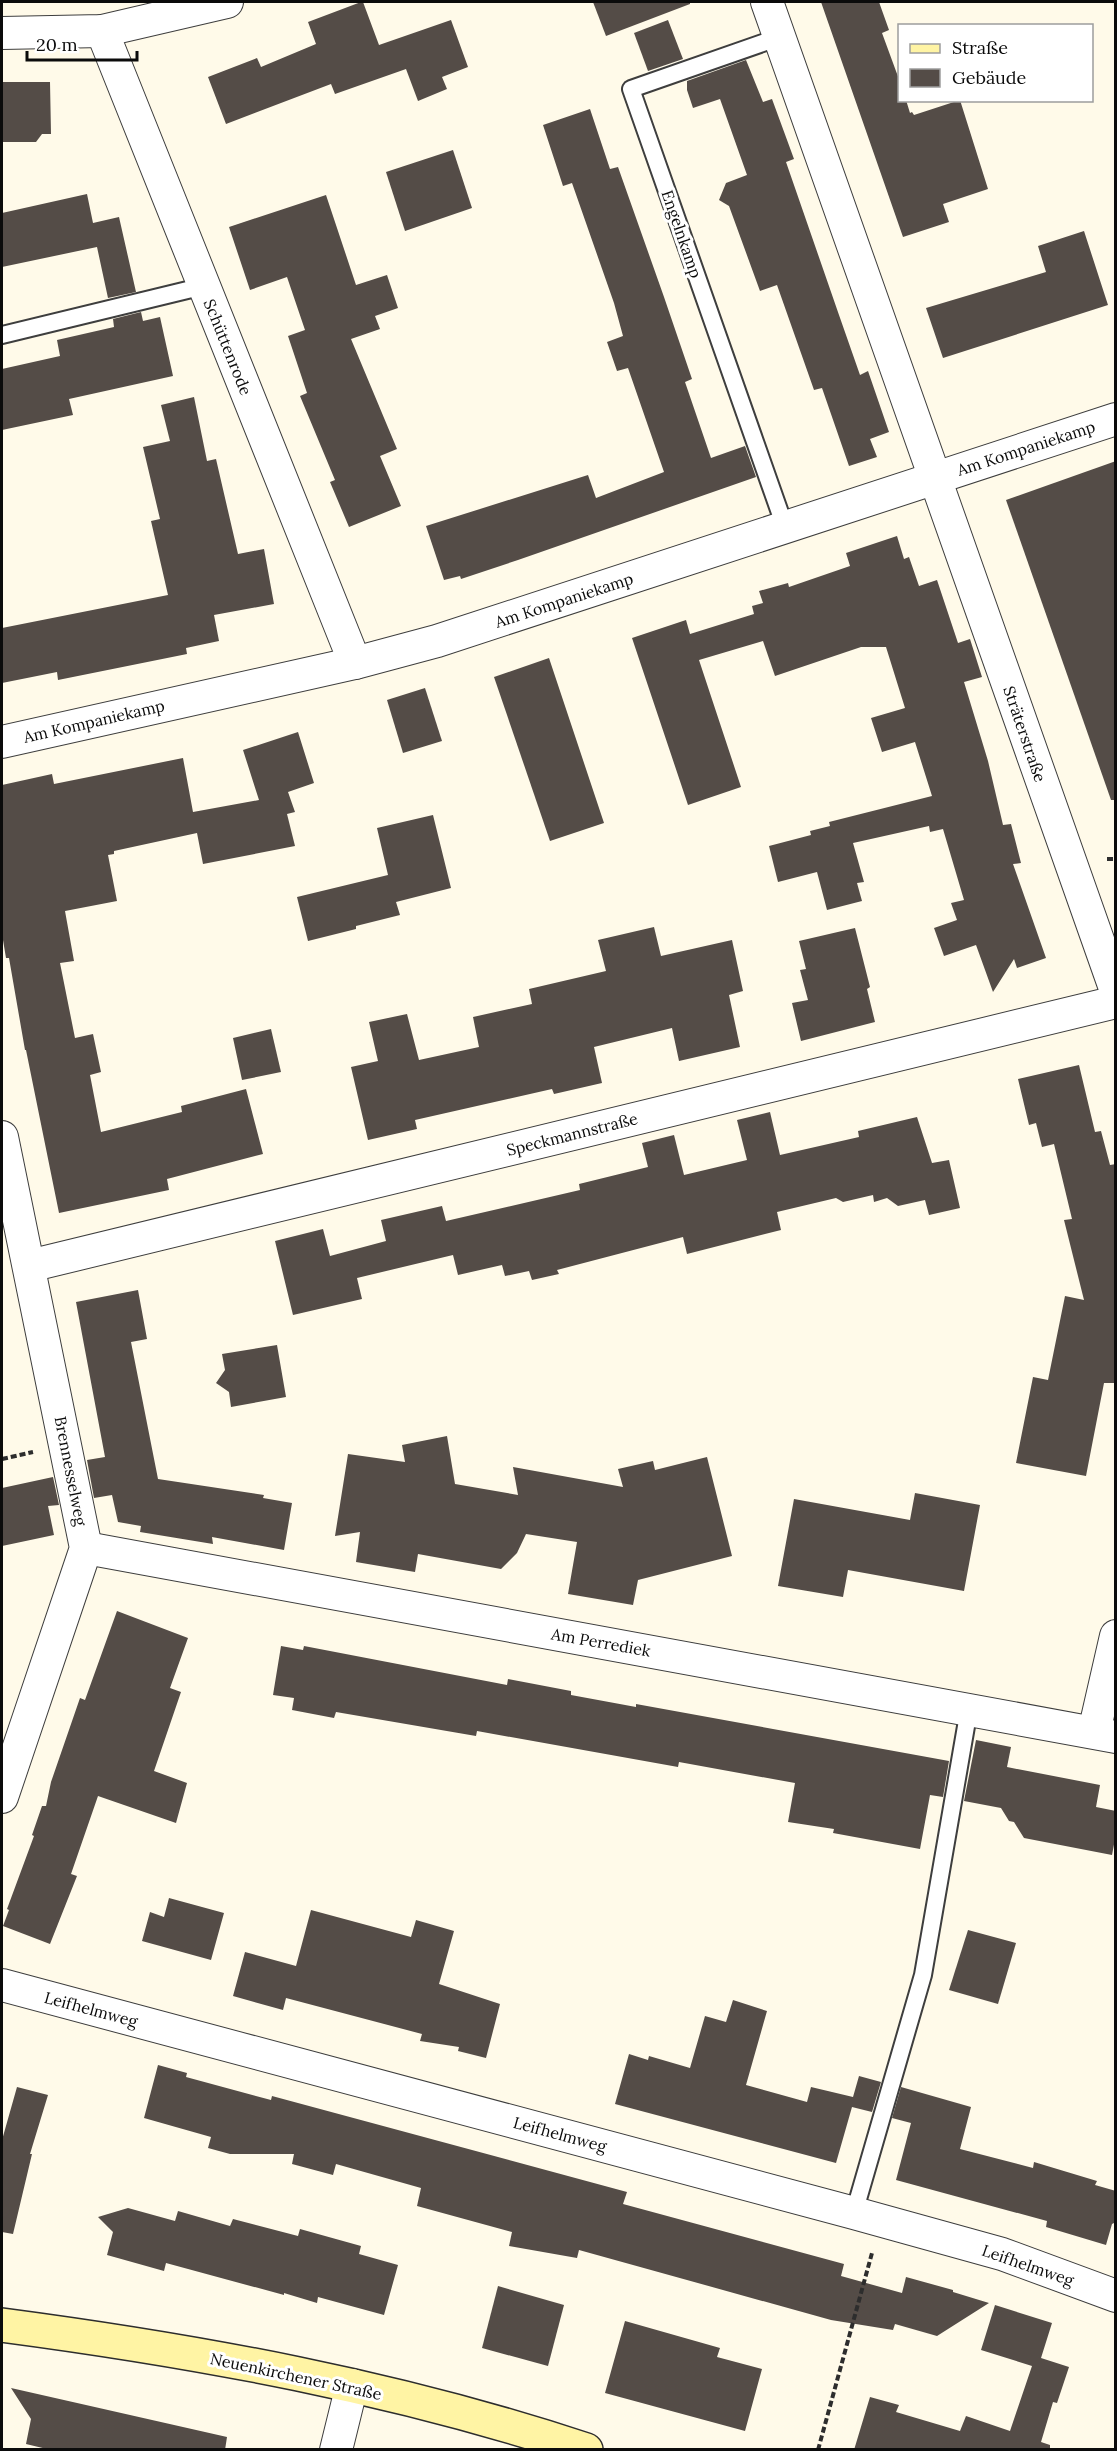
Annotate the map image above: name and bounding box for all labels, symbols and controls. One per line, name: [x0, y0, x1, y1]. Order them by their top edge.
scale bar: [27, 24, 136, 62]
legend: [898, 24, 1093, 102]
text: 20 m: [36, 33, 78, 56]
text: Straße: [952, 36, 1008, 59]
text: Gebäude: [952, 66, 1027, 89]
street label: Engelnkamp: [658, 187, 706, 281]
street label: Schüttenrode: [200, 296, 257, 398]
street label: Am Kompaniekamp: [953, 416, 1098, 480]
street label: Am Kompaniekamp: [491, 568, 636, 632]
street label: Sträterstraße: [999, 683, 1051, 785]
street label: Am Kompaniekamp: [20, 695, 167, 747]
street label: Speckmannstraße: [504, 1108, 640, 1160]
street label: Brennesselweg: [51, 1414, 92, 1529]
street label: Am Perrediek: [549, 1623, 653, 1661]
street label: Leifhelmweg: [42, 1987, 141, 2031]
street label: Leifhelmweg: [511, 2112, 610, 2156]
street label: Leifhelmweg: [979, 2240, 1078, 2290]
street label: Neuenkirchener Straße: [208, 2348, 384, 2404]

